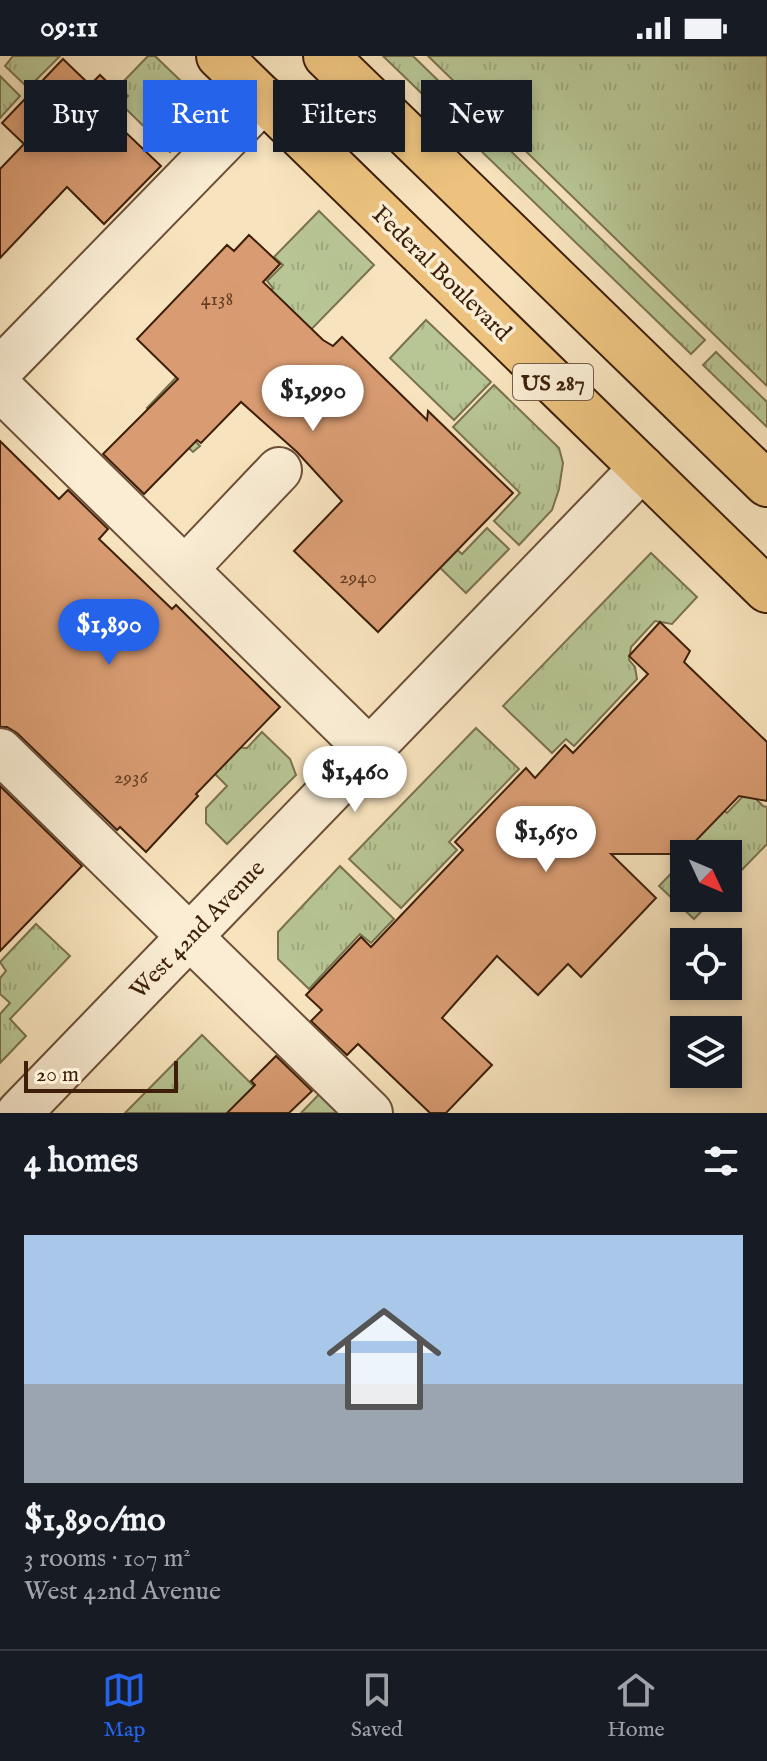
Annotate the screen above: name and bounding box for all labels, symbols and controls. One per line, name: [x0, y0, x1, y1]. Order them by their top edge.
text: 09:11: [40, 9, 98, 47]
chip: Buy: [24, 80, 127, 152]
chip: Rent: [143, 80, 257, 152]
chip: Filters: [273, 80, 405, 152]
chip: New: [421, 80, 532, 152]
street label: Federal Boulevard: [365, 200, 517, 349]
house number: 4138: [201, 287, 233, 312]
road number: US 287: [513, 364, 593, 400]
pin: $1,990: [248, 365, 378, 433]
text: $1,990: [280, 374, 346, 407]
house number: 2940: [339, 565, 377, 590]
pin: $1,890: [44, 599, 174, 667]
text: $1,890: [76, 608, 142, 641]
pin: $1,460: [290, 746, 420, 814]
text: $1,460: [321, 755, 389, 788]
house number: 2936: [114, 765, 149, 790]
pin: $1,650: [481, 806, 611, 874]
text: $1,650: [514, 815, 578, 848]
north arrow: [670, 840, 742, 912]
map controls: [670, 840, 742, 1088]
street label: West 42nd Avenue: [124, 854, 272, 1006]
button: locate: [670, 928, 742, 1000]
button: layers: [670, 1016, 742, 1088]
scale bar: [24, 1057, 178, 1093]
text: 20 m: [36, 1061, 79, 1089]
icon: filters: [699, 1139, 743, 1183]
text: 4 homes: [24, 1140, 138, 1183]
icon: home: [312, 1287, 456, 1431]
text: $1,890/mo: [24, 1499, 165, 1542]
text: 3 rooms · 107 m²: [24, 1542, 191, 1575]
text: West 42nd Avenue: [24, 1575, 221, 1608]
tab: Map: [102, 1668, 146, 1744]
tab: Saved: [351, 1668, 403, 1744]
tab: Home: [607, 1668, 665, 1744]

